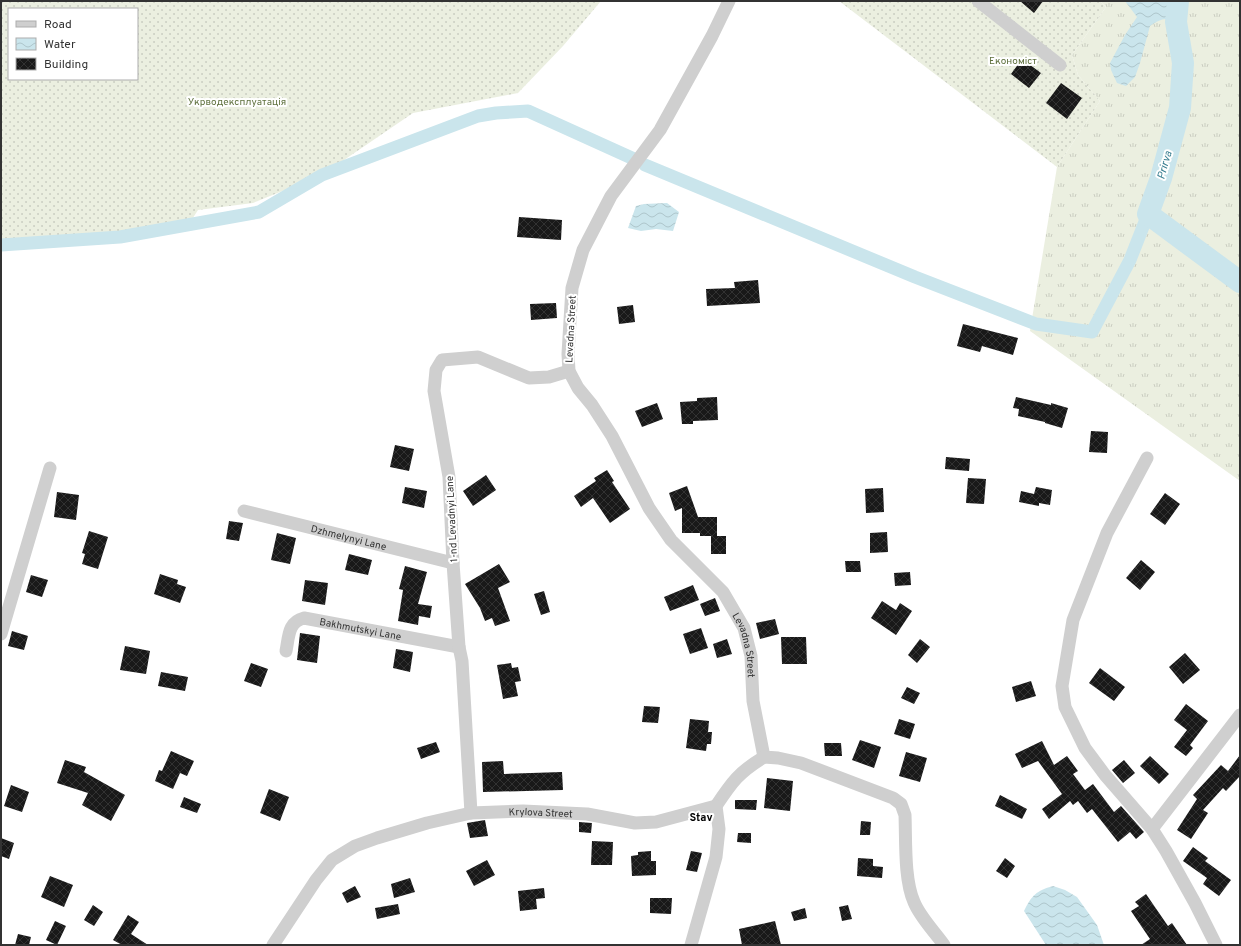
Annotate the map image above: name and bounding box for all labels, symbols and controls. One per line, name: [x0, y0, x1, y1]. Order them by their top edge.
legend: [8, 8, 138, 80]
text: Road: [44, 17, 72, 33]
text: Water: [44, 37, 76, 53]
park label: Економіст: [989, 55, 1037, 68]
text: Building: [44, 57, 88, 73]
park label: Укрводексплуатація: [188, 96, 286, 109]
water label: Prirva: [1154, 149, 1176, 181]
street label: Levadna Street: [563, 295, 580, 363]
street label: 1-nd Levadnyi Lane: [444, 475, 461, 562]
street label: Dzhmelynyi Lane: [309, 523, 388, 554]
street label: Levadna Street: [729, 611, 757, 678]
street label: Bakhmutskyi Lane: [318, 616, 402, 644]
street label: Krylova Street: [509, 806, 573, 821]
district label: Stav: [689, 811, 713, 825]

